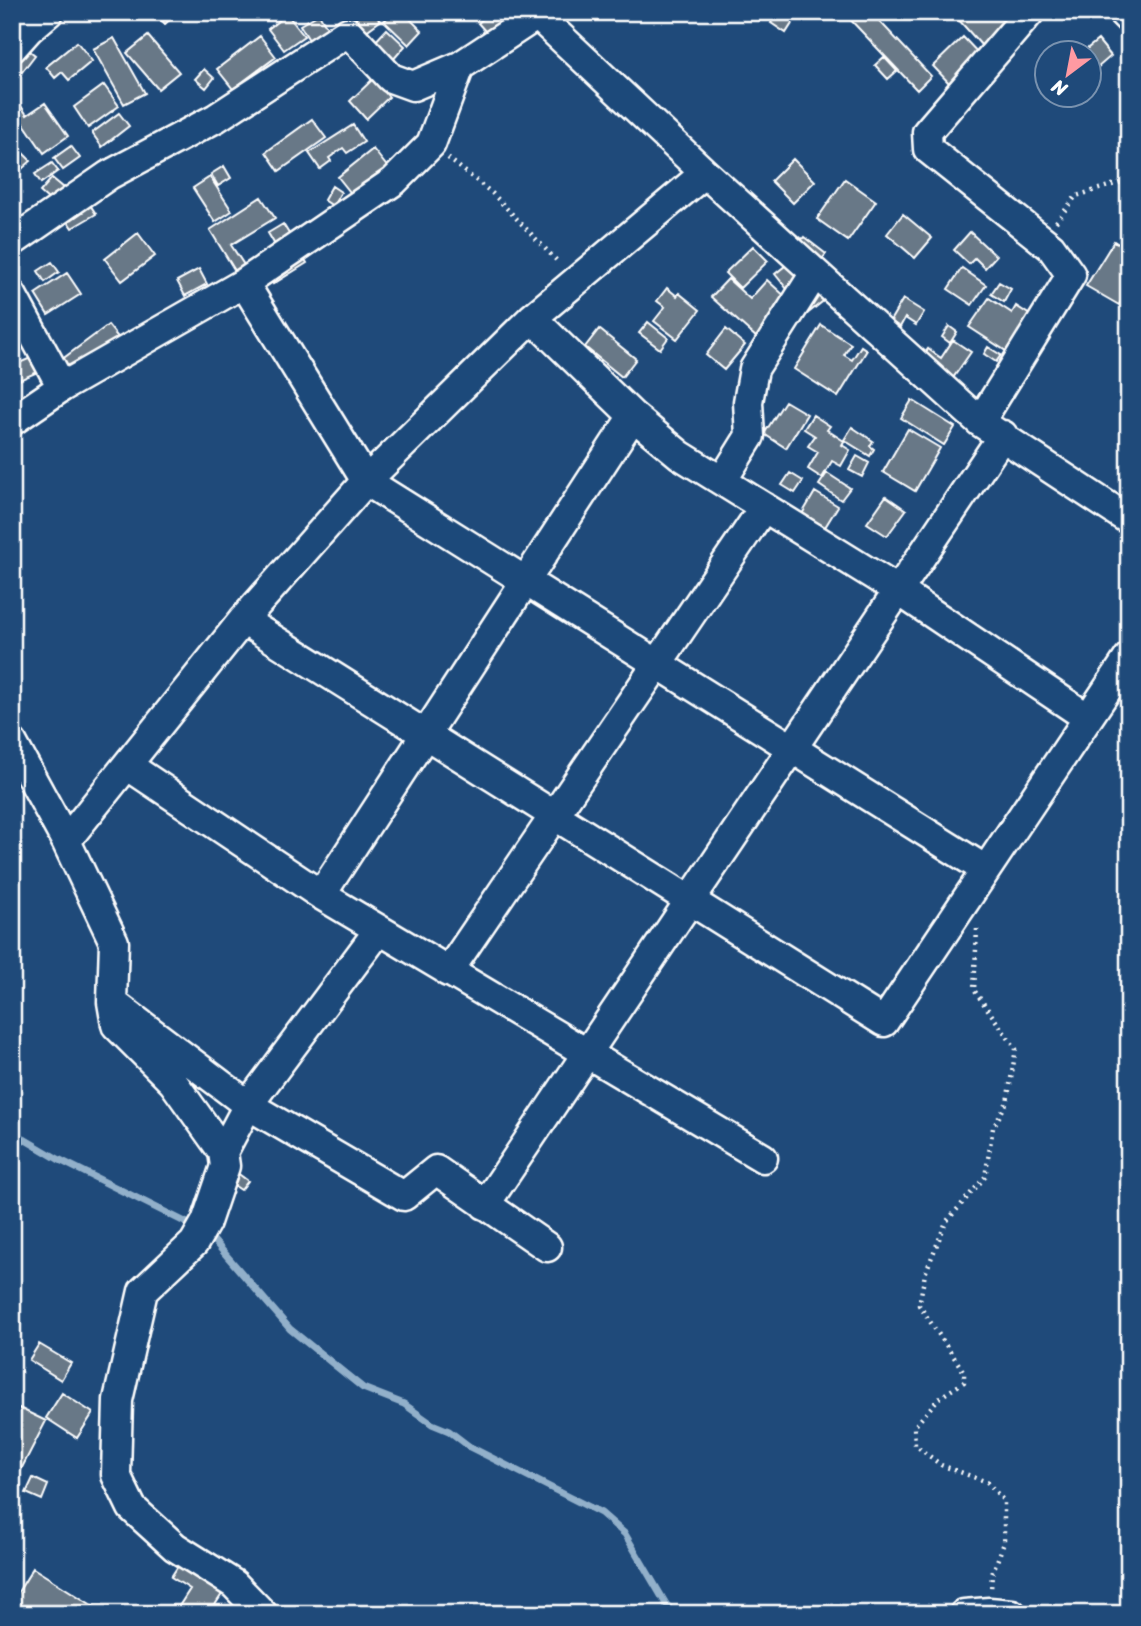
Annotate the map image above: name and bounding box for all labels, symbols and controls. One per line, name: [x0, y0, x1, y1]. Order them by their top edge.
north arrow: [1032, 38, 1102, 108]
text: N: [1044, 70, 1074, 106]

